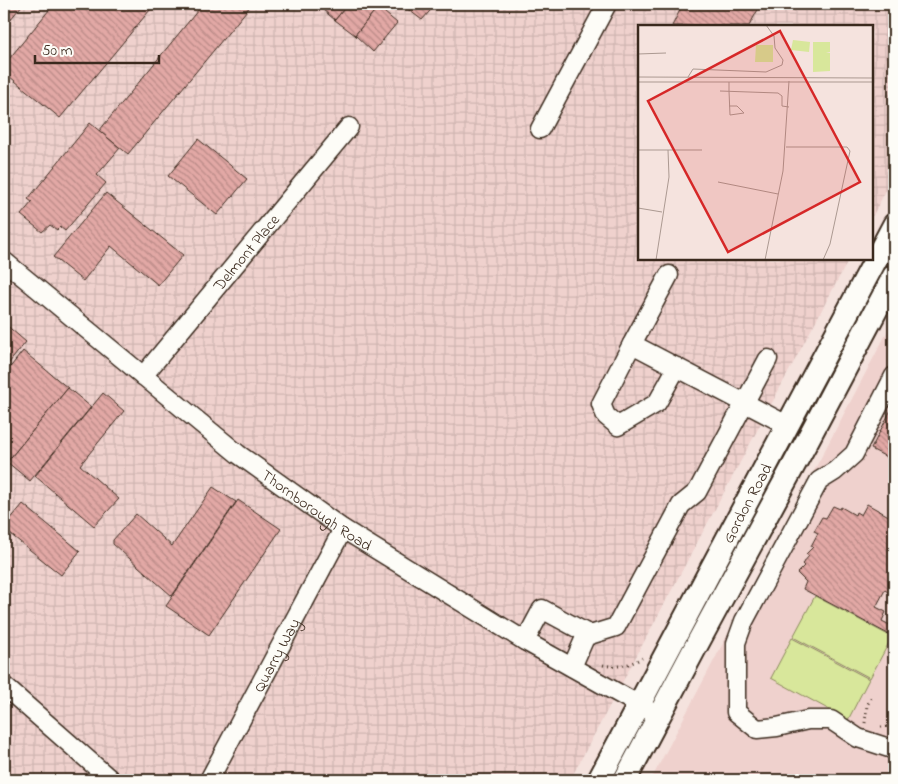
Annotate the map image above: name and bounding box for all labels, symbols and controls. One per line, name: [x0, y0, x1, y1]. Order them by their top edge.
inset map: [638, 25, 873, 260]
scale bar: [35, 32, 159, 64]
text: 50 m: [42, 40, 73, 62]
street label: Delmont Place: [207, 209, 287, 298]
street label: Gordon Road: [717, 459, 779, 548]
street label: Thornborough Road: [256, 464, 376, 558]
street label: Quarry Way: [248, 614, 307, 697]

